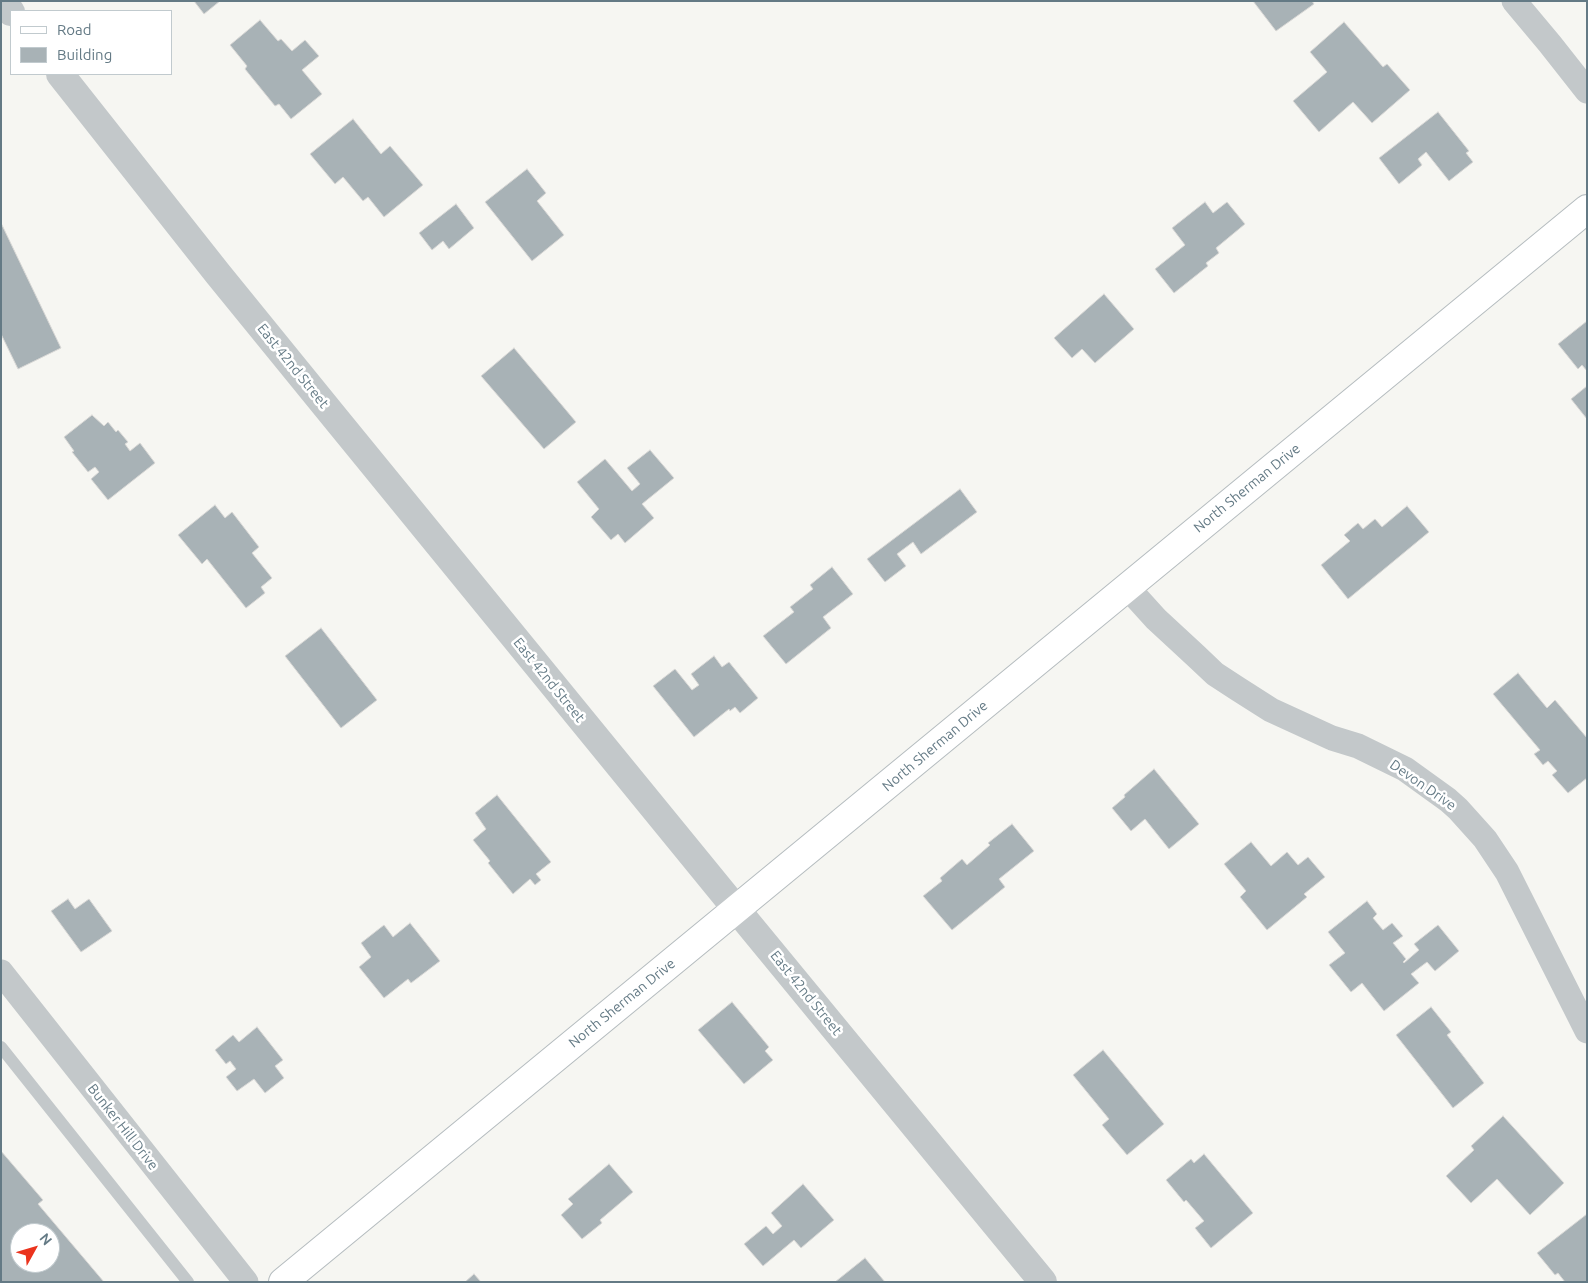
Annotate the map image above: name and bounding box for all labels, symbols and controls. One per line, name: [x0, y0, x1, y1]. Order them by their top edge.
legend: [10, 10, 172, 75]
text: Road: [57, 21, 92, 38]
text: Building: [57, 46, 112, 63]
street label: East 42nd Street: [254, 320, 332, 412]
street label: North Sherman Drive: [1190, 440, 1304, 536]
street label: East 42nd Street: [510, 634, 588, 726]
street label: North Sherman Drive: [879, 697, 991, 795]
street label: Devon Drive: [1387, 756, 1459, 814]
street label: East 42nd Street: [767, 947, 845, 1039]
street label: North Sherman Drive: [565, 955, 679, 1051]
street label: Bunker Hill Drive: [84, 1081, 162, 1173]
north arrow: [10, 1223, 60, 1273]
text: N: [36, 1230, 55, 1248]

